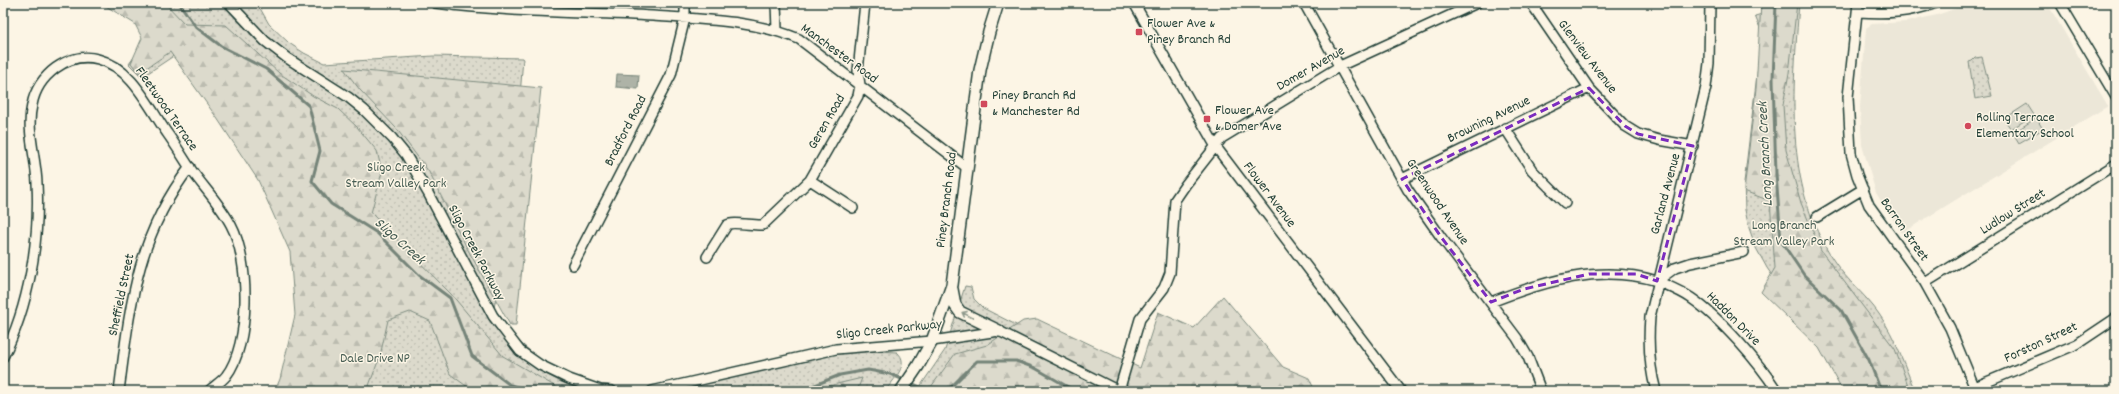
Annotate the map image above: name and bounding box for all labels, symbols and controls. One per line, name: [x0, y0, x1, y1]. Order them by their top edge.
place label: Flower Ave & Piney Branch Rd: [1147, 14, 1231, 50]
street label: Glenview Avenue: [1552, 16, 1622, 98]
street label: Manchester Road: [796, 19, 882, 89]
marker: Flower Ave & Piney Branch Rd: [1134, 27, 1144, 37]
street label: Domer Avenue: [1273, 41, 1349, 97]
street label: Fleetwood Terrace: [129, 63, 203, 155]
place label: Piney Branch Rd & Manchester Rd: [992, 86, 1080, 122]
street label: Geren Road: [803, 91, 851, 153]
street label: Browning Avenue: [1444, 91, 1534, 149]
street label: Bradford Road: [600, 92, 652, 170]
marker: Piney Branch Rd & Manchester Rd: [979, 99, 989, 109]
water label: Long Branch Creek: [1752, 99, 1780, 207]
place label: Flower Ave & Domer Ave: [1215, 101, 1282, 137]
place label: Rolling Terrace Elementary School: [1976, 108, 2075, 144]
marker: Flower Ave & Domer Ave: [1202, 114, 1212, 124]
marker: Rolling Terrace Elementary School: [1963, 121, 1973, 131]
street label: Piney Branch Road: [931, 151, 963, 249]
street label: Garland Avenue: [1646, 151, 1686, 237]
street label: Greenwood Avenue: [1401, 155, 1473, 249]
park label: Sligo Creek Stream Valley Park: [346, 158, 447, 194]
street label: Flower Avenue: [1238, 158, 1300, 232]
street label: Ludlow Street: [1976, 184, 2050, 240]
street label: Barron Street: [1875, 194, 1933, 266]
street label: Sligo Creek Parkway: [442, 201, 510, 305]
water label: Sligo Creek: [369, 213, 431, 272]
park label: Long Branch Stream Valley Park: [1734, 216, 1835, 252]
street label: Sheffield Street: [104, 252, 140, 338]
street label: Haddon Drive: [1701, 287, 1765, 351]
one-way arrow: [961, 311, 973, 318]
street label: Sligo Creek Parkway: [835, 314, 943, 345]
street label: Forston Street: [2001, 317, 2081, 369]
park label: Dale Drive NP: [340, 349, 410, 369]

